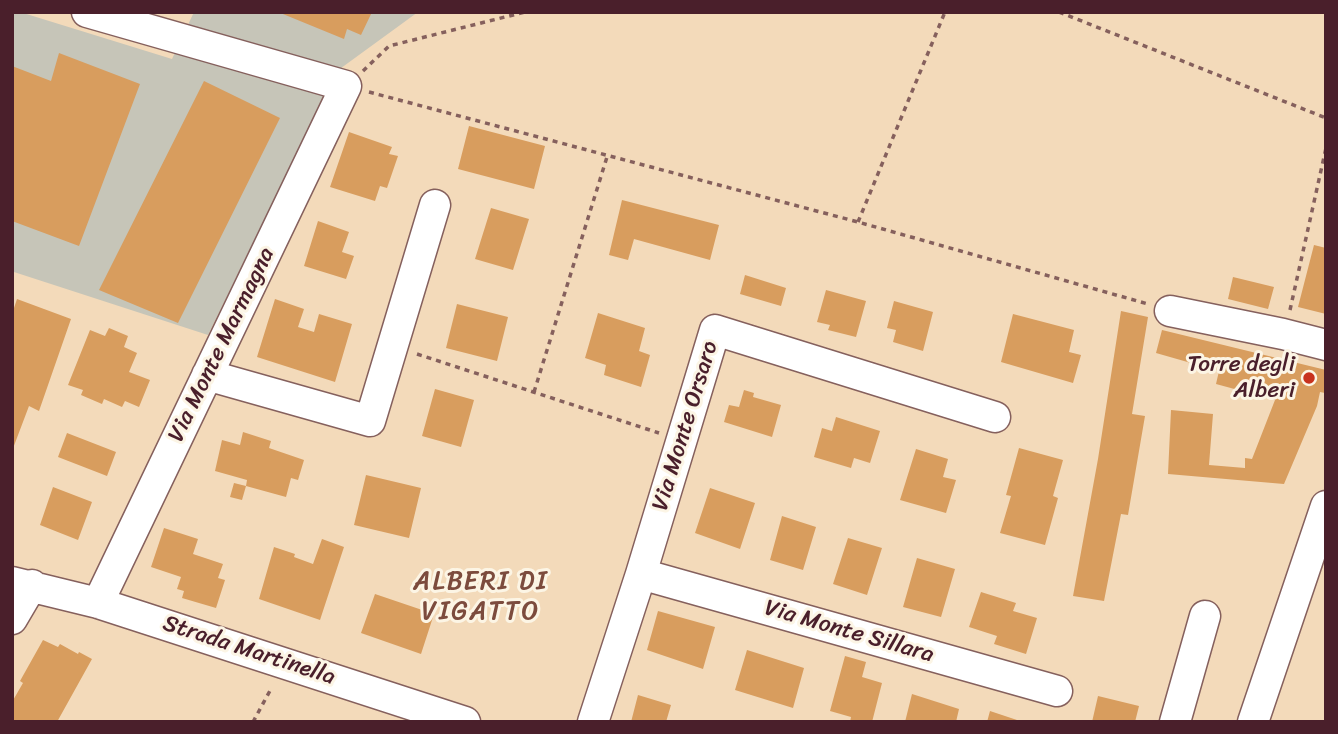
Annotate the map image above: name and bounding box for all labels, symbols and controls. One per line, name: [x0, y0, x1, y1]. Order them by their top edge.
street label: Via Monte Marmagna: [163, 243, 281, 447]
street label: Via Monte Orsaro: [647, 338, 725, 514]
place label: Torre degli Alberi: [1187, 351, 1295, 405]
marker: Torre degli Alberi: [1301, 370, 1317, 386]
district label: ALBERI DI VIGATTO: [415, 566, 547, 628]
street label: Via Monte Sillara: [761, 595, 937, 669]
street label: Strada Martinella: [159, 610, 339, 692]

